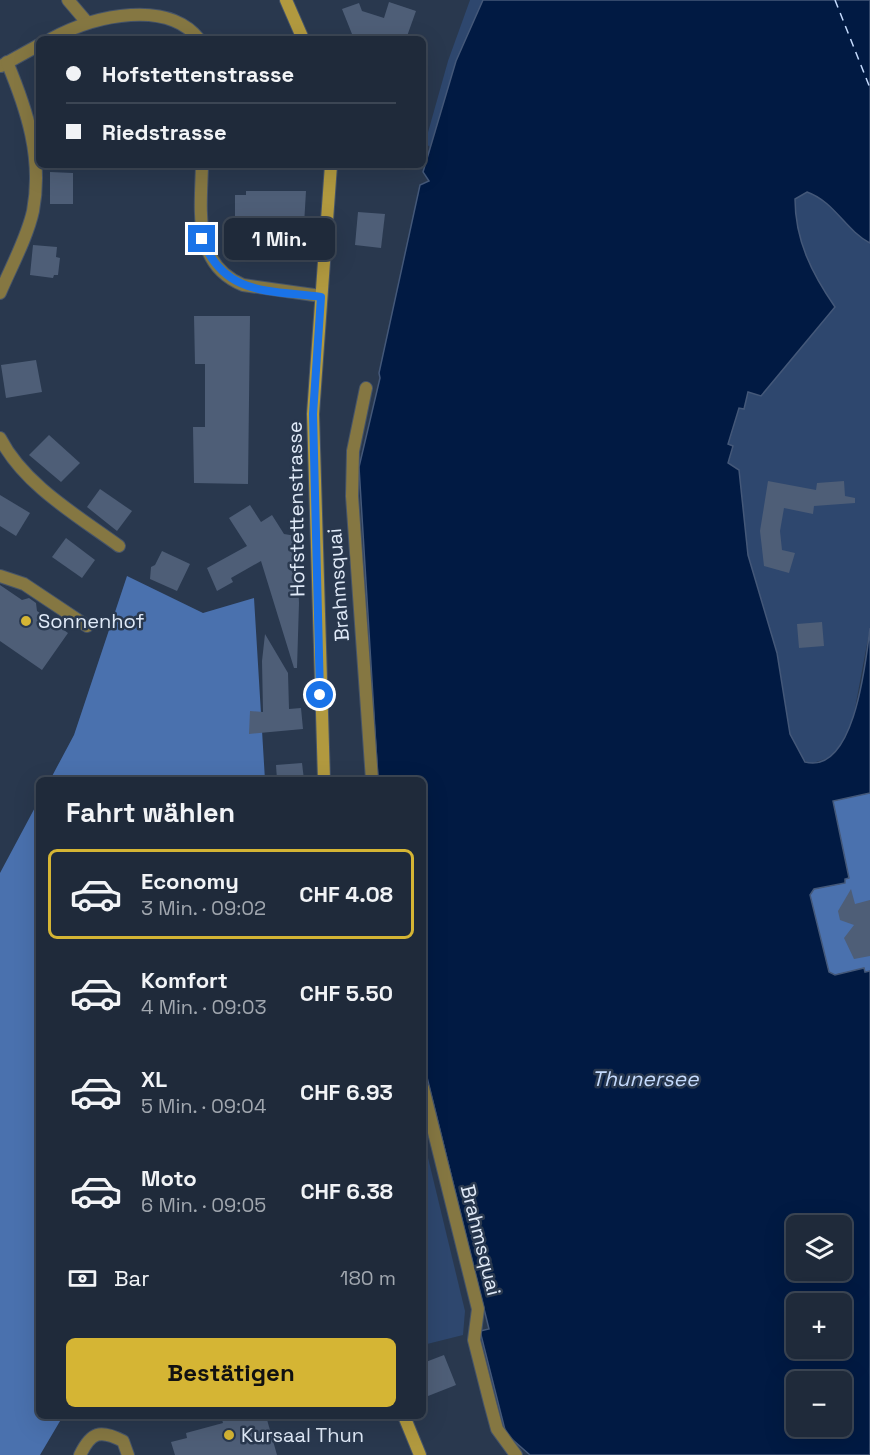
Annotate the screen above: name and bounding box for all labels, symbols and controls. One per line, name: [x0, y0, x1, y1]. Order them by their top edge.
text: Hofstettenstrasse: [102, 60, 294, 88]
text: Riedstrasse: [102, 118, 227, 146]
callout: 1 Min.: [223, 218, 334, 260]
route end: [188, 225, 215, 252]
text: 1 Min.: [252, 226, 307, 252]
street label: Hofstettenstrasse: [281, 421, 311, 597]
street label: Brahmsquai: [321, 528, 355, 642]
place label: Sonnenhof: [38, 608, 144, 634]
marker: Sonnenhof: [19, 614, 33, 628]
route start: [306, 681, 333, 708]
text: Fahrt wählen: [66, 795, 235, 830]
icon: car: [69, 867, 123, 921]
text: Economy: [141, 867, 239, 895]
text: CHF 4.08: [299, 880, 393, 908]
text: 3 Min. · 09:02: [141, 895, 266, 921]
icon: car: [69, 966, 123, 1020]
text: Komfort: [141, 966, 228, 994]
text: CHF 5.50: [300, 979, 393, 1007]
text: 4 Min. · 09:03: [141, 994, 267, 1020]
icon: car: [69, 1065, 123, 1119]
text: XL: [141, 1065, 167, 1093]
water label: Thunersee: [592, 1065, 700, 1092]
text: CHF 6.93: [300, 1078, 393, 1106]
text: 5 Min. · 09:04: [141, 1093, 266, 1119]
icon: car: [69, 1164, 123, 1218]
text: Moto: [141, 1164, 197, 1192]
text: CHF 6.38: [300, 1177, 393, 1205]
street label: Brahmsquai: [455, 1182, 507, 1298]
text: 6 Min. · 09:05: [141, 1192, 266, 1218]
map controls: [786, 1215, 852, 1437]
button: layers: [786, 1215, 852, 1281]
icon: cash: [66, 1262, 99, 1295]
text: Bar: [114, 1264, 150, 1292]
text: 180 m: [340, 1265, 396, 1291]
button: +: [786, 1293, 852, 1359]
button: Bestätigen: [66, 1338, 396, 1407]
button: −: [786, 1371, 852, 1437]
place label: Kursaal Thun: [241, 1422, 364, 1448]
marker: Kursaal Thun: [222, 1428, 236, 1442]

